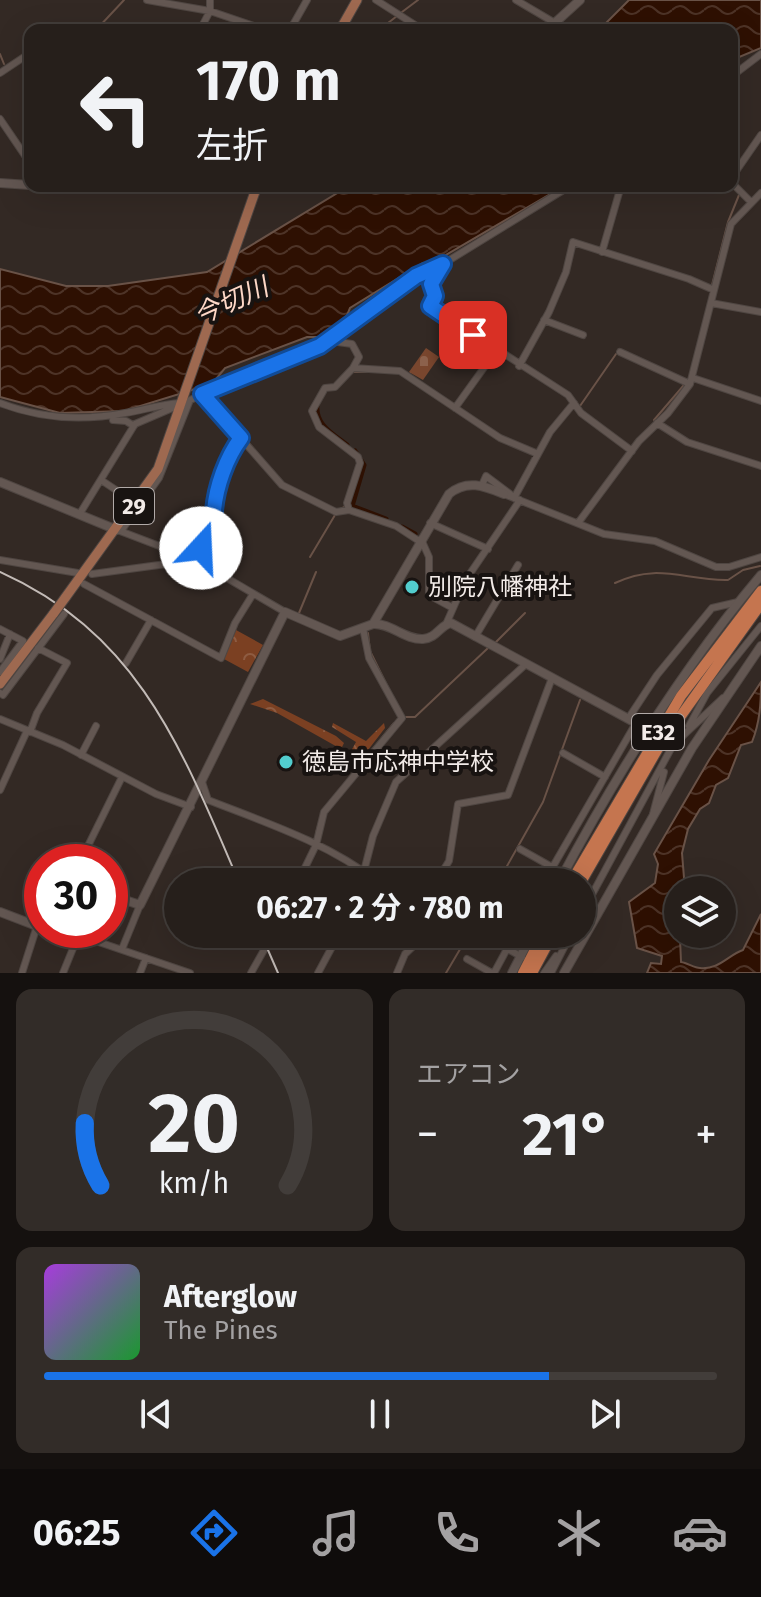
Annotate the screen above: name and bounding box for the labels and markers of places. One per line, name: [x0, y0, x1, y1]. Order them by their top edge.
pin: [439, 301, 507, 369]
place label: 別院八幡神社: [428, 573, 572, 601]
marker: 別院八幡神社: [403, 578, 421, 596]
place label: 徳島市応神中学校: [302, 748, 494, 776]
marker: 徳島市応神中学校: [277, 753, 295, 771]

